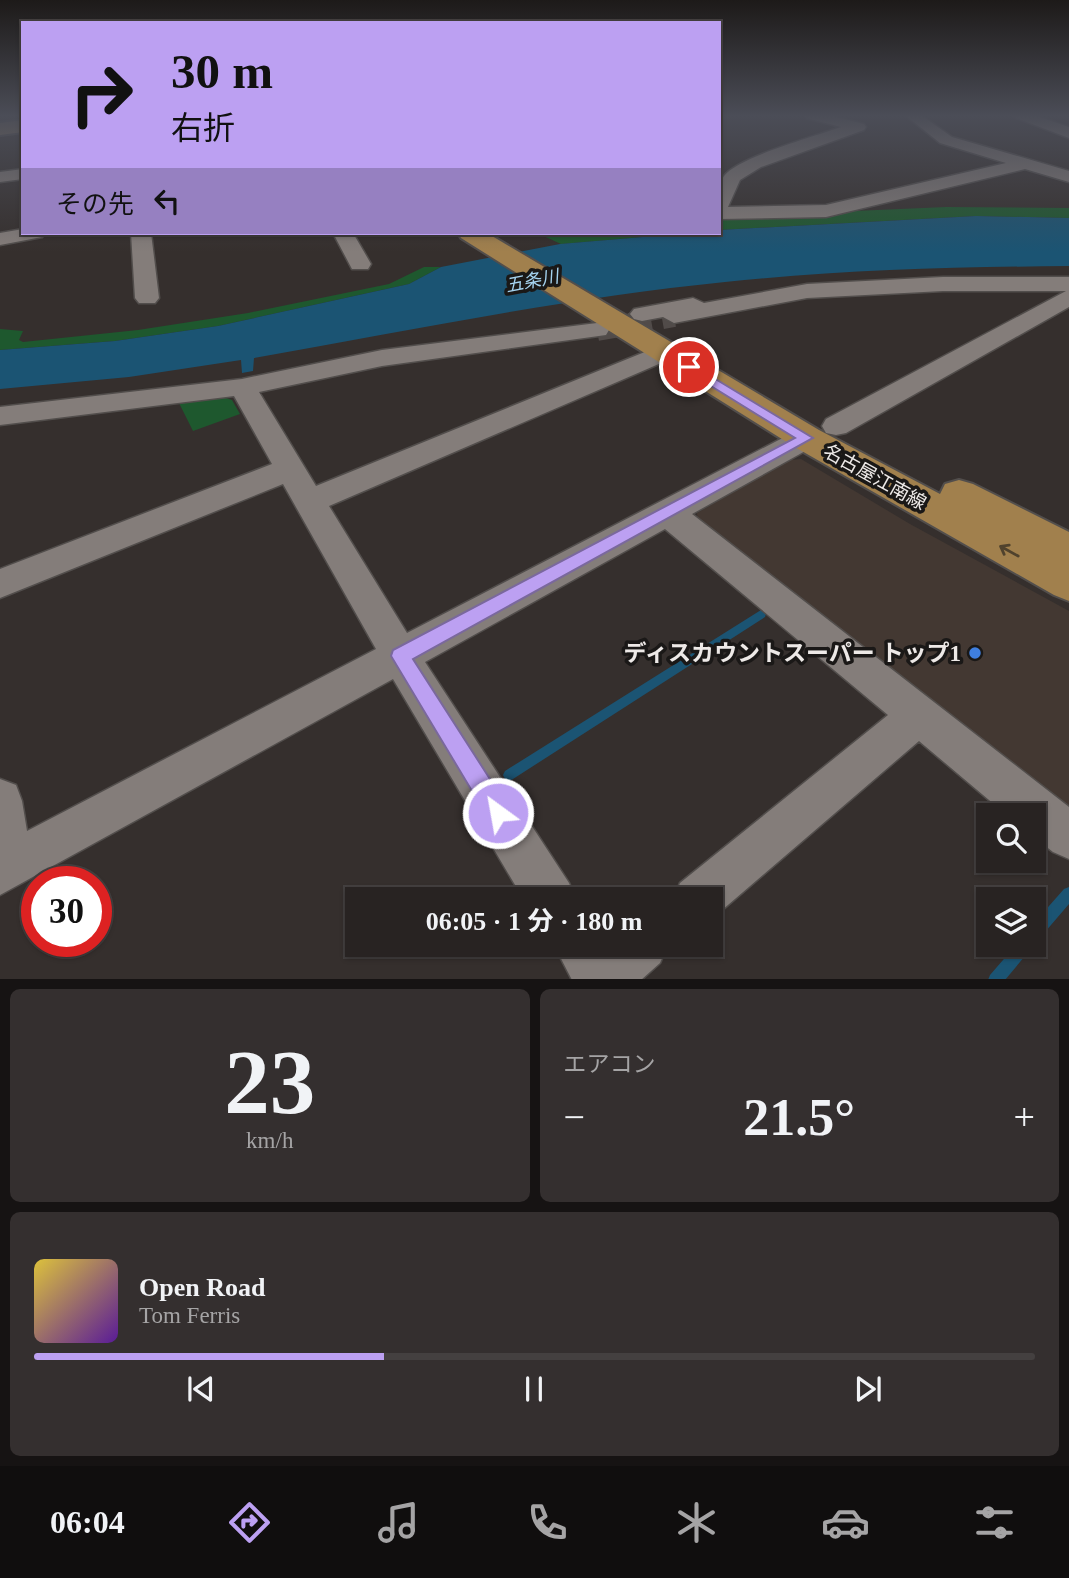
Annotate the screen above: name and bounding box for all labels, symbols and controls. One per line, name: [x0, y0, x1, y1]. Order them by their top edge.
text: 30 m: [171, 44, 273, 99]
icon: right: [56, 49, 147, 140]
text: 右折: [171, 110, 235, 146]
icon: left: [148, 182, 186, 220]
text: その先: [56, 190, 134, 219]
water label: 五条川: [504, 266, 562, 296]
pin: [659, 337, 719, 397]
icon: arrive: [670, 348, 708, 386]
street label: 名古屋江南線: [820, 440, 930, 514]
one-way arrow: [999, 544, 1020, 557]
place label: ディスカウントスーパー トップ1: [624, 641, 961, 666]
marker: ディスカウントスーパー トップ1: [967, 645, 983, 661]
position arrow: [461, 776, 535, 850]
map controls: [976, 803, 1046, 957]
button: search: [976, 803, 1046, 873]
speed limit sign: 30: [21, 866, 112, 957]
button: layers: [976, 887, 1046, 957]
text: 06:05 · 1 分 · 180 m: [426, 907, 642, 936]
text: 23: [224, 1032, 315, 1133]
text: エアコン: [564, 1052, 656, 1077]
text: 21.5°: [743, 1089, 855, 1146]
text: −: [564, 1096, 585, 1138]
text: +: [1014, 1096, 1035, 1138]
text: km/h: [246, 1128, 293, 1153]
text: Open Road: [139, 1273, 265, 1302]
text: Tom Ferris: [139, 1303, 240, 1328]
icon: previous: [182, 1370, 220, 1408]
icon: pause: [515, 1370, 553, 1408]
icon: next: [849, 1370, 887, 1408]
icon: directions: [225, 1498, 274, 1547]
icon: music: [374, 1498, 423, 1547]
icon: phone: [523, 1498, 572, 1547]
icon: climate: [672, 1498, 721, 1547]
icon: car: [821, 1498, 870, 1547]
icon: filters: [970, 1498, 1019, 1547]
text: 06:04: [50, 1504, 125, 1540]

